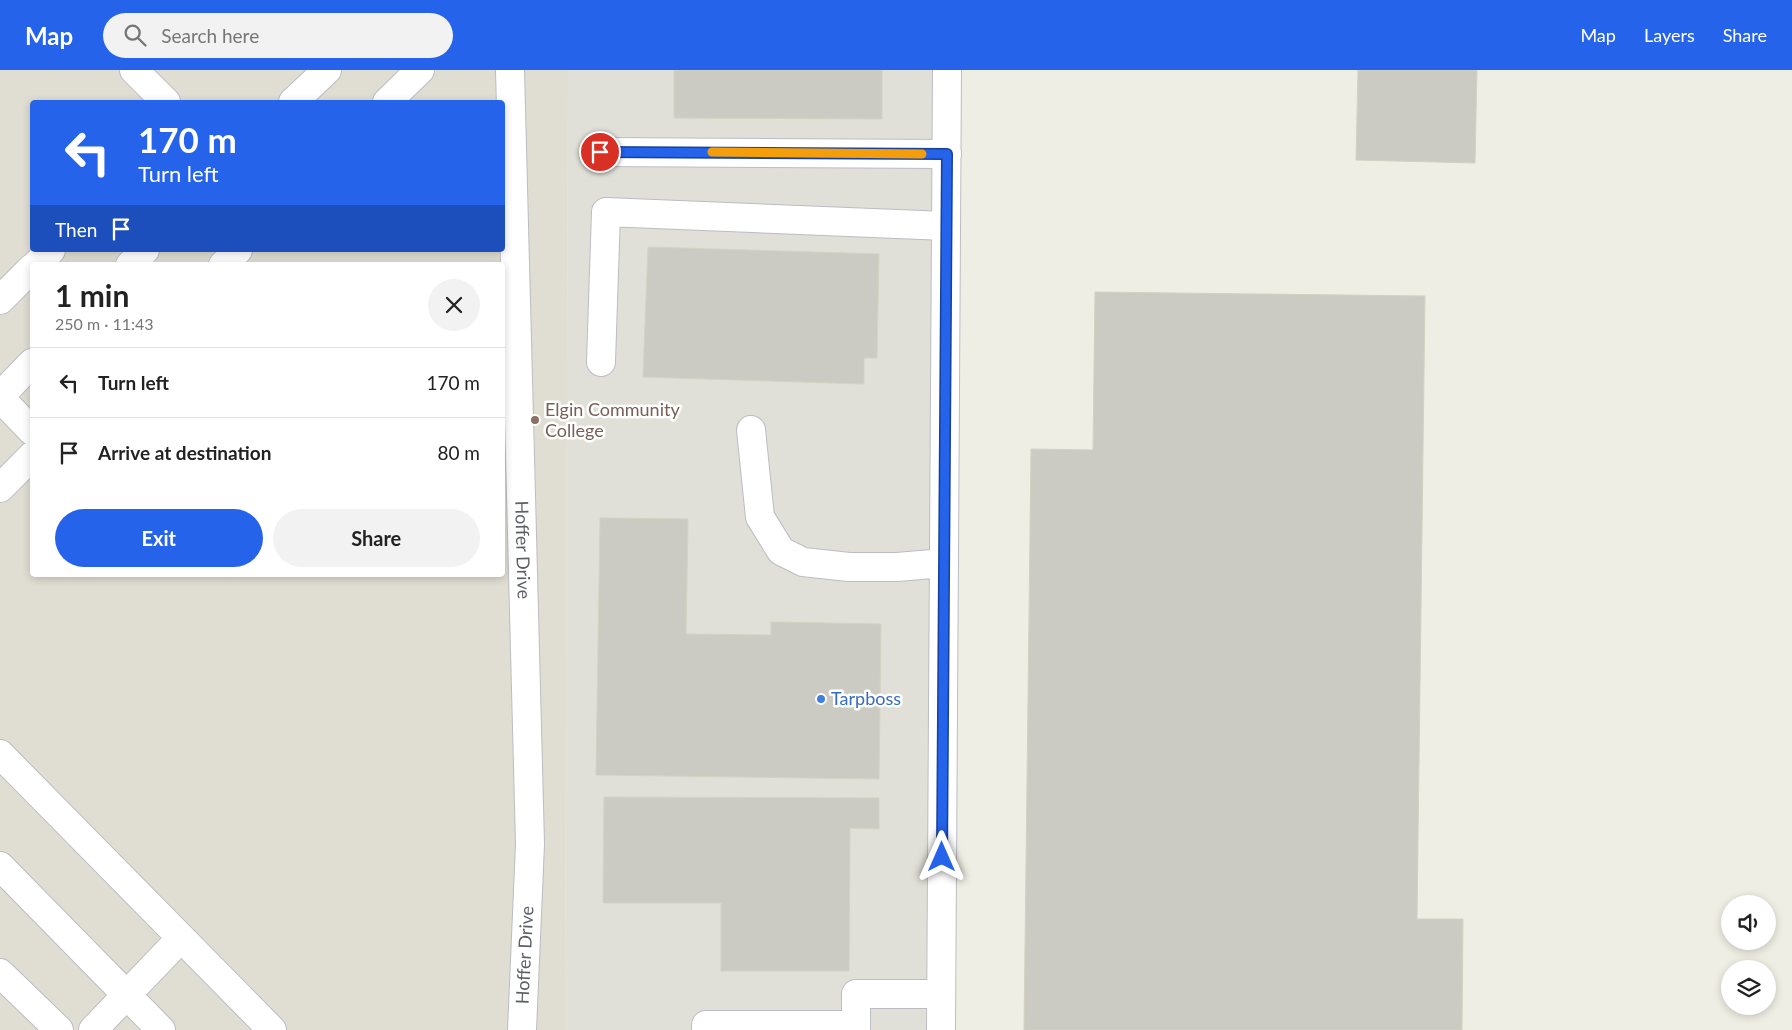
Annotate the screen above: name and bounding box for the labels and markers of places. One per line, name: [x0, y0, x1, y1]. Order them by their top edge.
pin: [579, 131, 621, 173]
place label: Elgin Community College: [545, 398, 680, 441]
marker: Elgin Community College: [529, 414, 541, 426]
place label: Tarpboss: [831, 687, 901, 709]
marker: Tarpboss: [815, 693, 827, 705]

